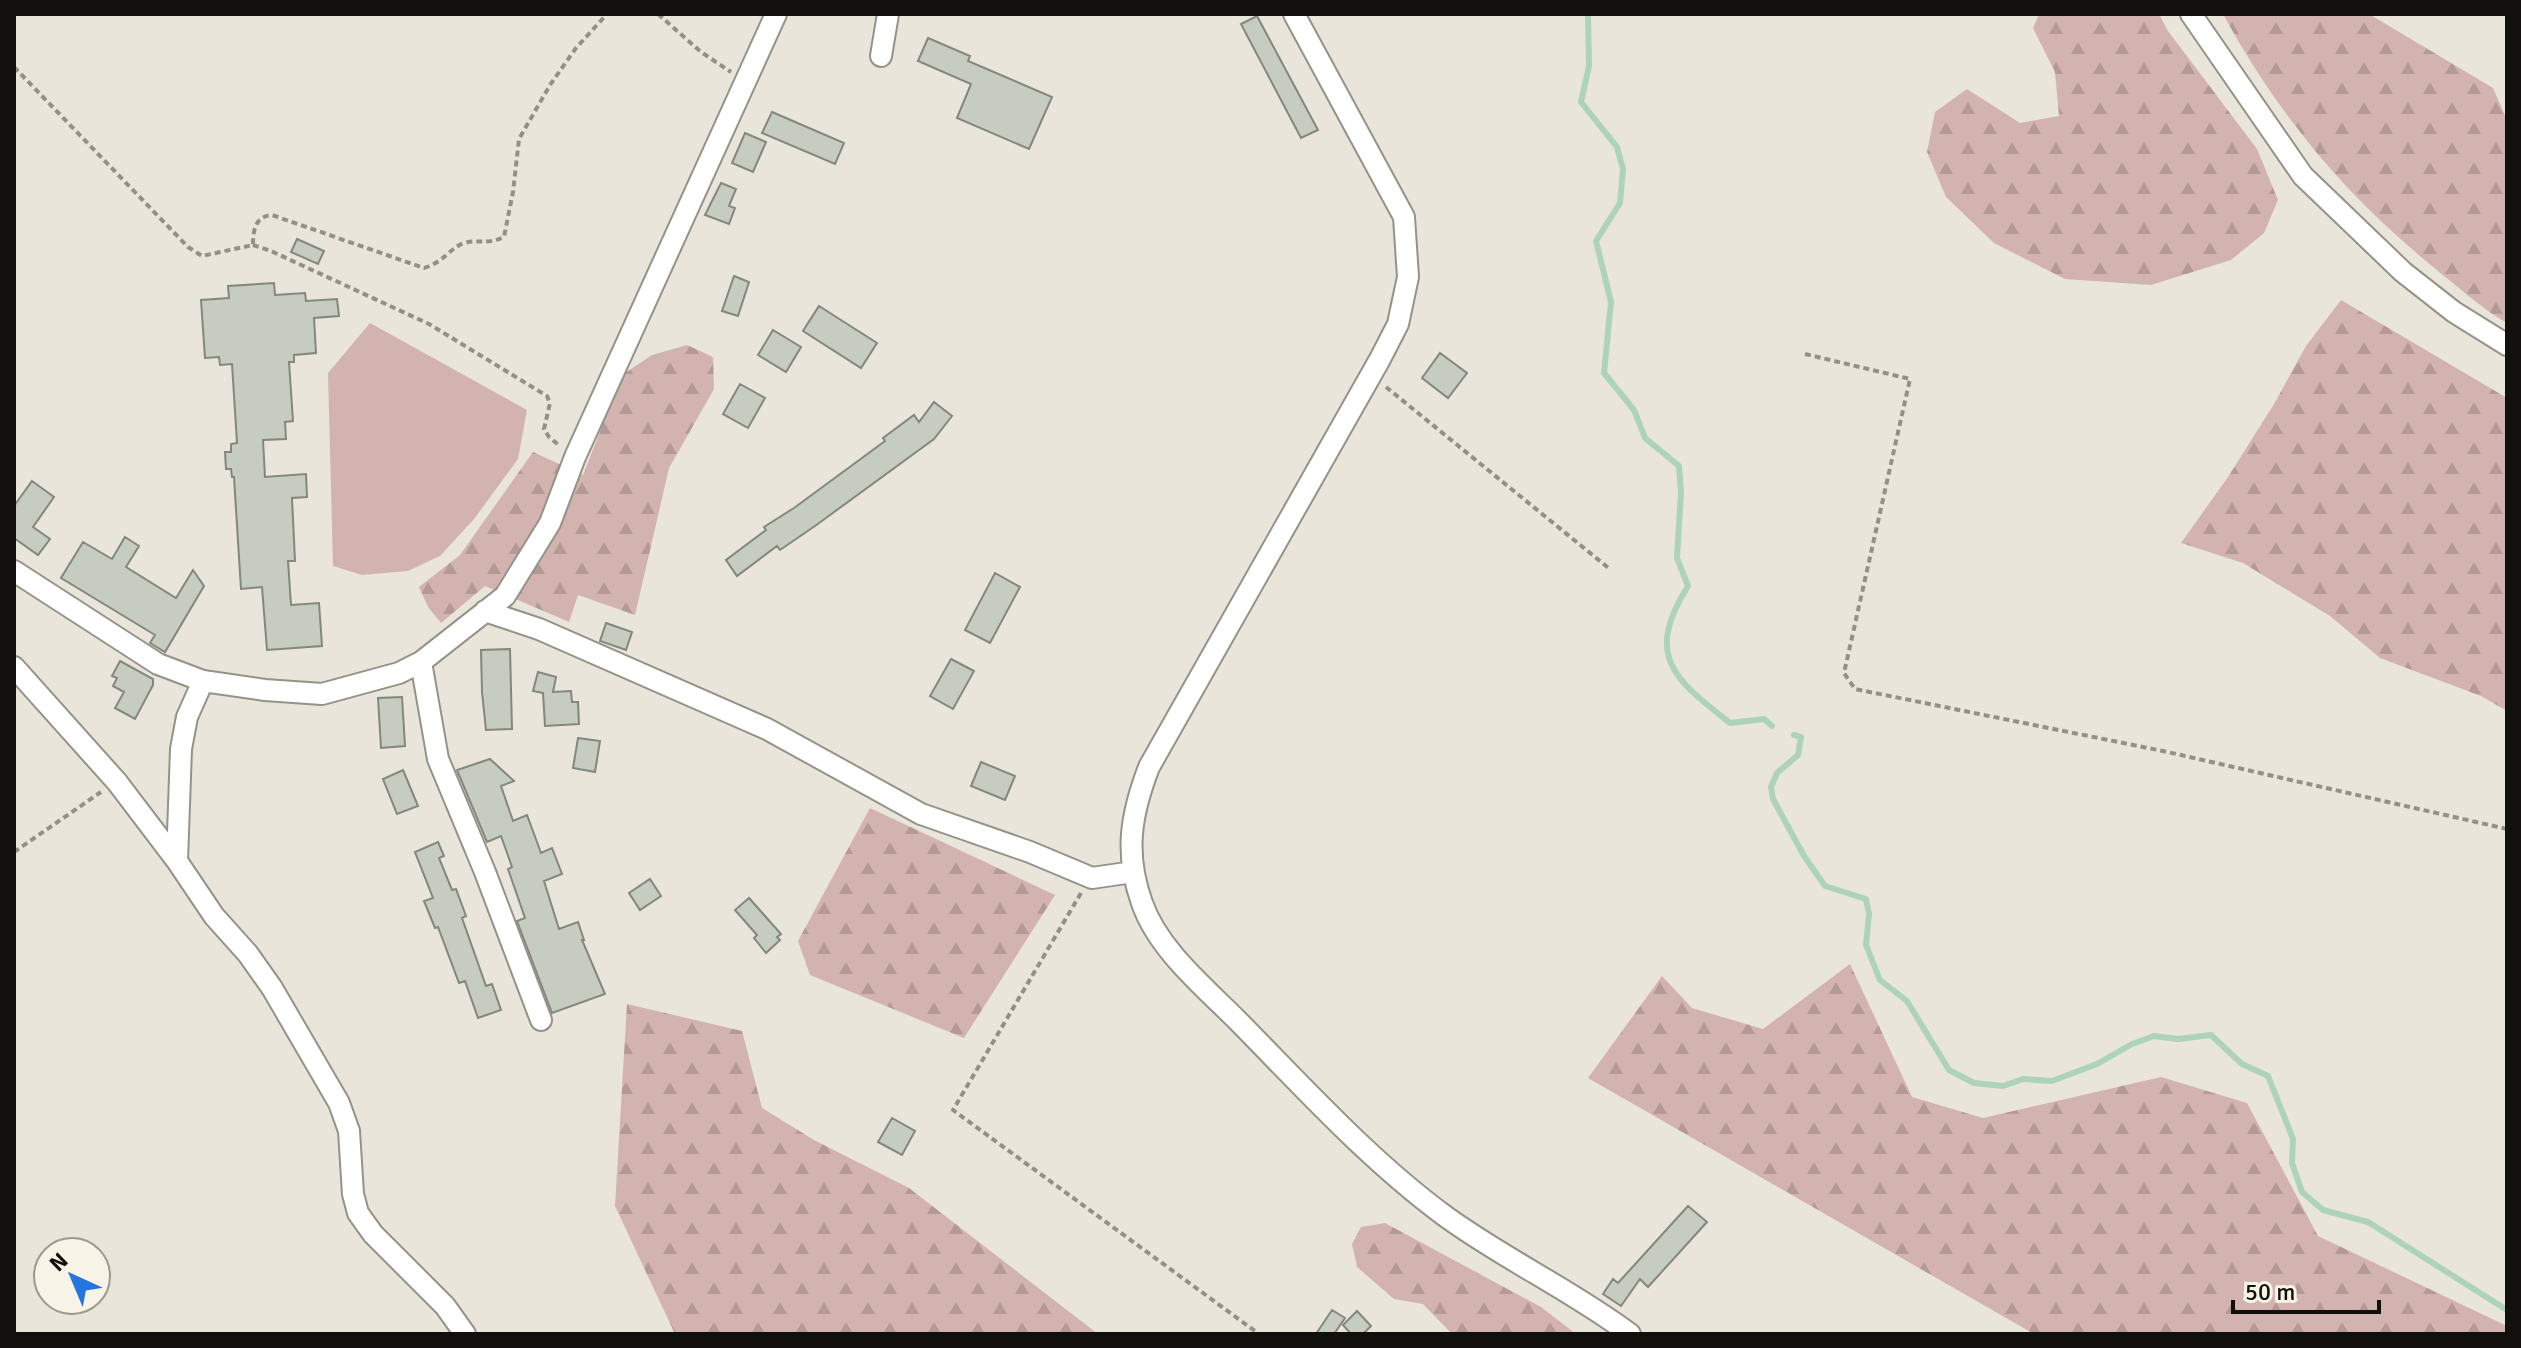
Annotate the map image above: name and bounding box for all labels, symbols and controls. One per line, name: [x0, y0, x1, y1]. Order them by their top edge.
north arrow: [32, 1236, 112, 1316]
text: N: [44, 1247, 73, 1277]
scale bar: [2233, 1264, 2379, 1314]
text: 50 m: [2245, 1277, 2295, 1307]

